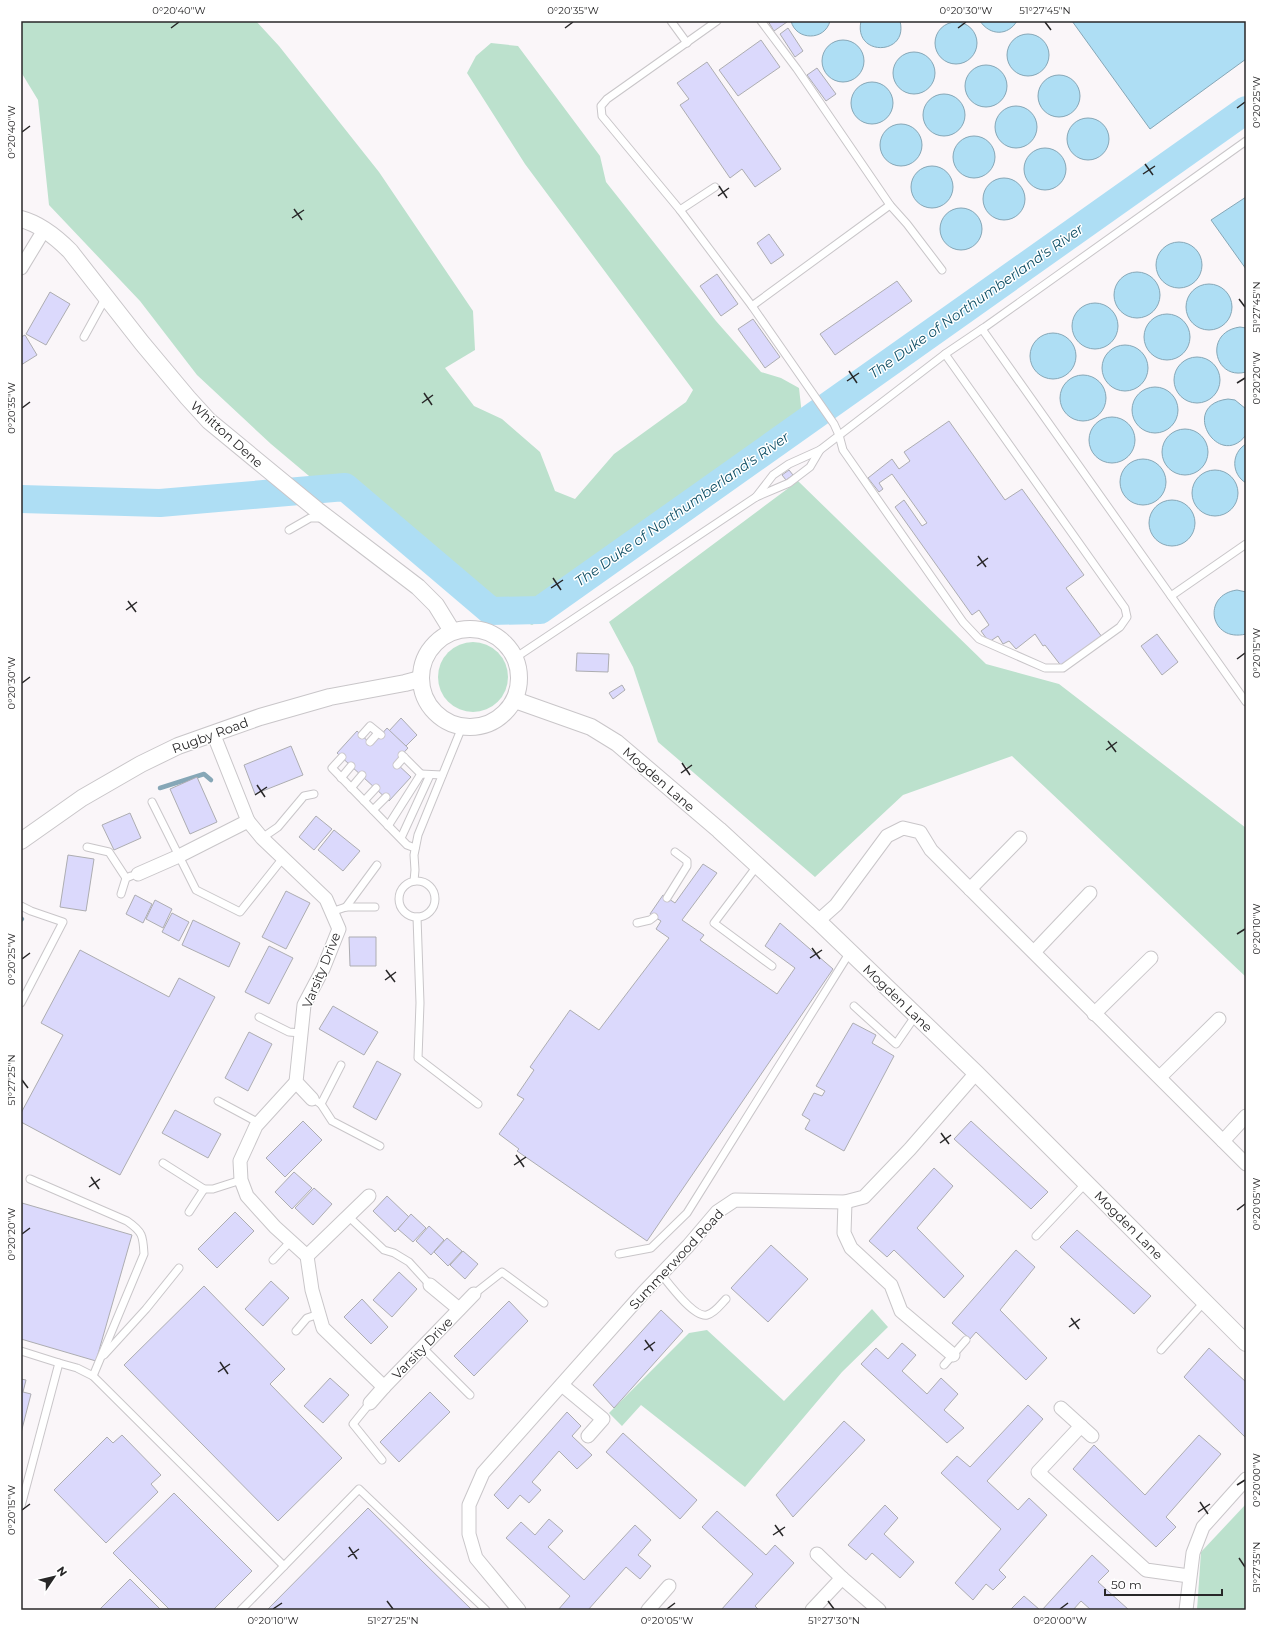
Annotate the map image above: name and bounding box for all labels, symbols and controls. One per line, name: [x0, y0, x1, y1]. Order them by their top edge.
text: 0°20'40"W: [152, 4, 206, 17]
text: 0°20'35"W: [547, 4, 599, 17]
text: 0°20'30"W: [940, 4, 992, 17]
text: 51°27'45"N: [1019, 4, 1071, 17]
text: 0°20'25"W: [1250, 76, 1263, 128]
text: 0°20'40"W: [5, 105, 18, 159]
water label: The Duke of Northumberland's River: [865, 220, 1087, 382]
text: 51°27'45"N: [1250, 281, 1263, 333]
text: 0°20'20"W: [1250, 352, 1263, 404]
text: 0°20'35"W: [5, 382, 18, 434]
street label: Whitton Dene: [187, 397, 267, 471]
water label: The Duke of Northumberland's River: [571, 428, 793, 590]
text: 0°20'15"W: [1250, 628, 1263, 678]
text: 0°20'30"W: [5, 657, 18, 709]
street label: Rugby Road: [170, 714, 250, 756]
street label: Mogden Lane: [620, 743, 698, 815]
text: 0°20'10"W: [1250, 903, 1263, 955]
street label: Varsity Drive: [299, 930, 344, 1010]
text: 0°20'25"W: [5, 933, 18, 985]
street label: Mogden Lane: [860, 961, 936, 1035]
text: 51°27'25"N: [5, 1054, 18, 1106]
text: 0°20'05"W: [1250, 1178, 1263, 1230]
street label: Mogden Lane: [1091, 1187, 1167, 1263]
street label: Summerwood Road: [625, 1206, 727, 1312]
text: 0°20'20"W: [5, 1208, 18, 1260]
street label: Varsity Drive: [388, 1313, 456, 1382]
text: 0°20'00"W: [1250, 1453, 1263, 1507]
text: 0°20'15"W: [5, 1485, 18, 1535]
text: 51°27'35"N: [1250, 1542, 1263, 1592]
north arrow: [34, 1557, 74, 1597]
text: N: [54, 1564, 70, 1579]
scale bar: [1105, 1571, 1222, 1597]
text: 50 m: [1111, 1577, 1142, 1592]
text: 0°20'10"W: [247, 1614, 299, 1627]
text: 51°27'25"N: [367, 1614, 419, 1627]
text: 0°20'05"W: [641, 1614, 693, 1627]
text: 51°27'30"N: [808, 1614, 860, 1627]
text: 0°20'00"W: [1033, 1614, 1087, 1627]

